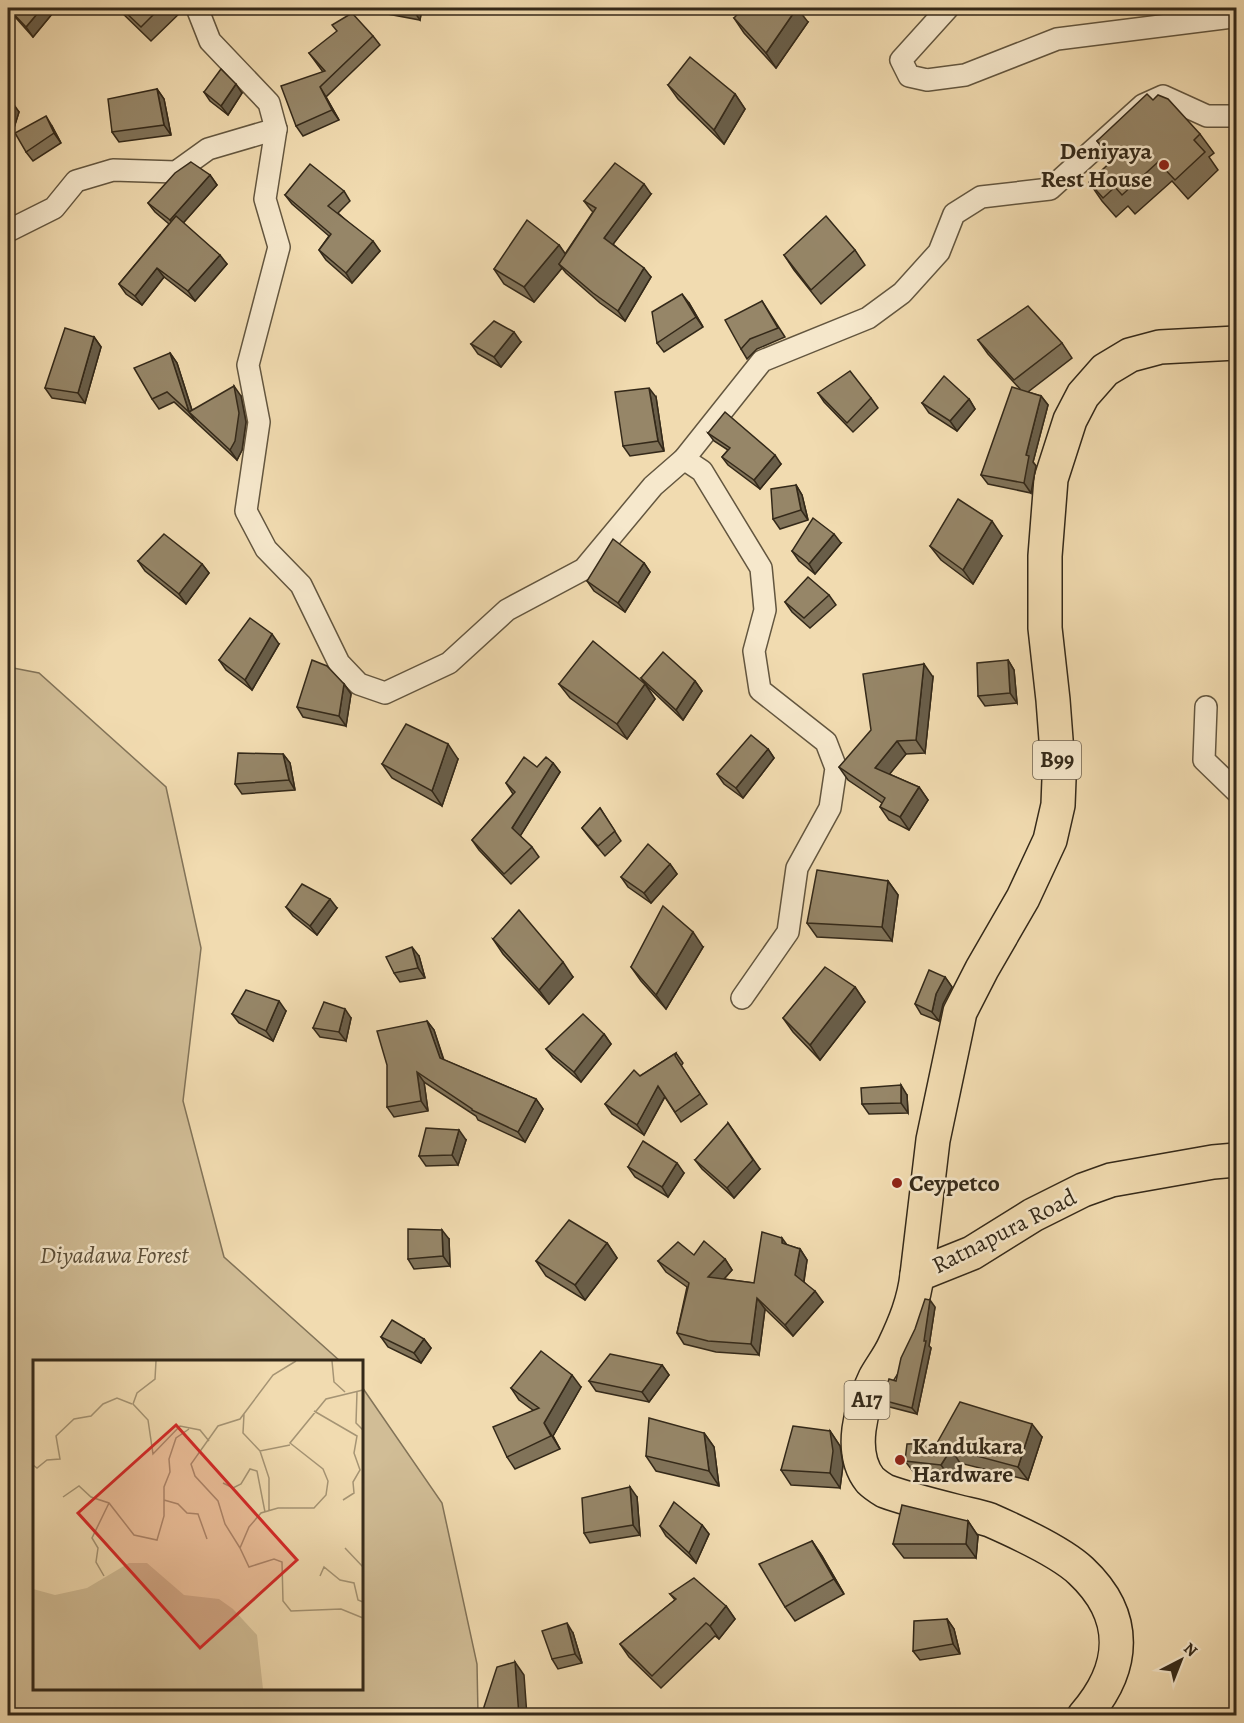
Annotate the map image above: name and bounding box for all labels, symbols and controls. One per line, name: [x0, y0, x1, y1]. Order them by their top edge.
place label: Deniyaya Rest House: [1040, 135, 1152, 195]
marker: Deniyaya Rest House: [1157, 158, 1171, 172]
road number: B99: [1033, 741, 1081, 779]
place label: Ceypetco: [909, 1167, 1000, 1199]
marker: Ceypetco: [890, 1176, 904, 1190]
street label: Ratnapura Road: [926, 1181, 1082, 1281]
park label: Diyadawa Forest: [40, 1239, 189, 1271]
inset map: [33, 1360, 363, 1690]
road number: A17: [844, 1381, 890, 1419]
place label: Kandukara Hardware: [912, 1430, 1024, 1490]
marker: Kandukara Hardware: [893, 1453, 907, 1467]
north arrow: [1151, 1630, 1211, 1690]
text: N: [1179, 1638, 1202, 1662]

